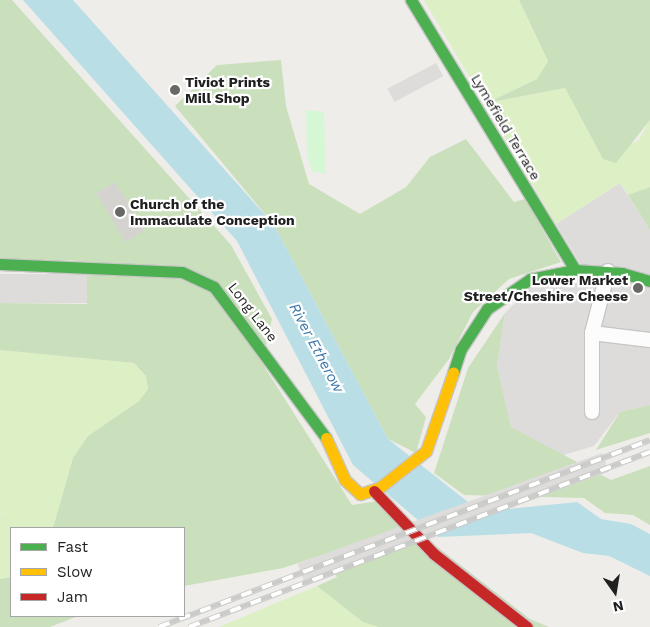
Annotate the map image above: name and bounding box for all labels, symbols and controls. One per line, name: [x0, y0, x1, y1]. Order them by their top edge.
street label: Lymefield Terrace: [468, 71, 544, 183]
place label: Tiviot Prints Mill Shop: [185, 74, 270, 106]
marker: Tiviot Prints Mill Shop: [169, 84, 181, 96]
place label: Church of the Immaculate Conception: [130, 196, 295, 228]
marker: Church of the Immaculate Conception: [114, 206, 126, 218]
place label: Lower Market Street/Cheshire Cheese: [464, 272, 628, 304]
street label: Long Lane: [225, 279, 281, 345]
marker: Lower Market Street/Cheshire Cheese: [632, 282, 644, 294]
water label: River Etherow: [285, 300, 347, 396]
legend: [10, 527, 185, 617]
text: Fast: [57, 538, 88, 556]
text: Slow: [57, 563, 93, 581]
north arrow: [590, 567, 640, 617]
text: Jam: [57, 588, 88, 606]
text: N: [612, 598, 625, 616]

